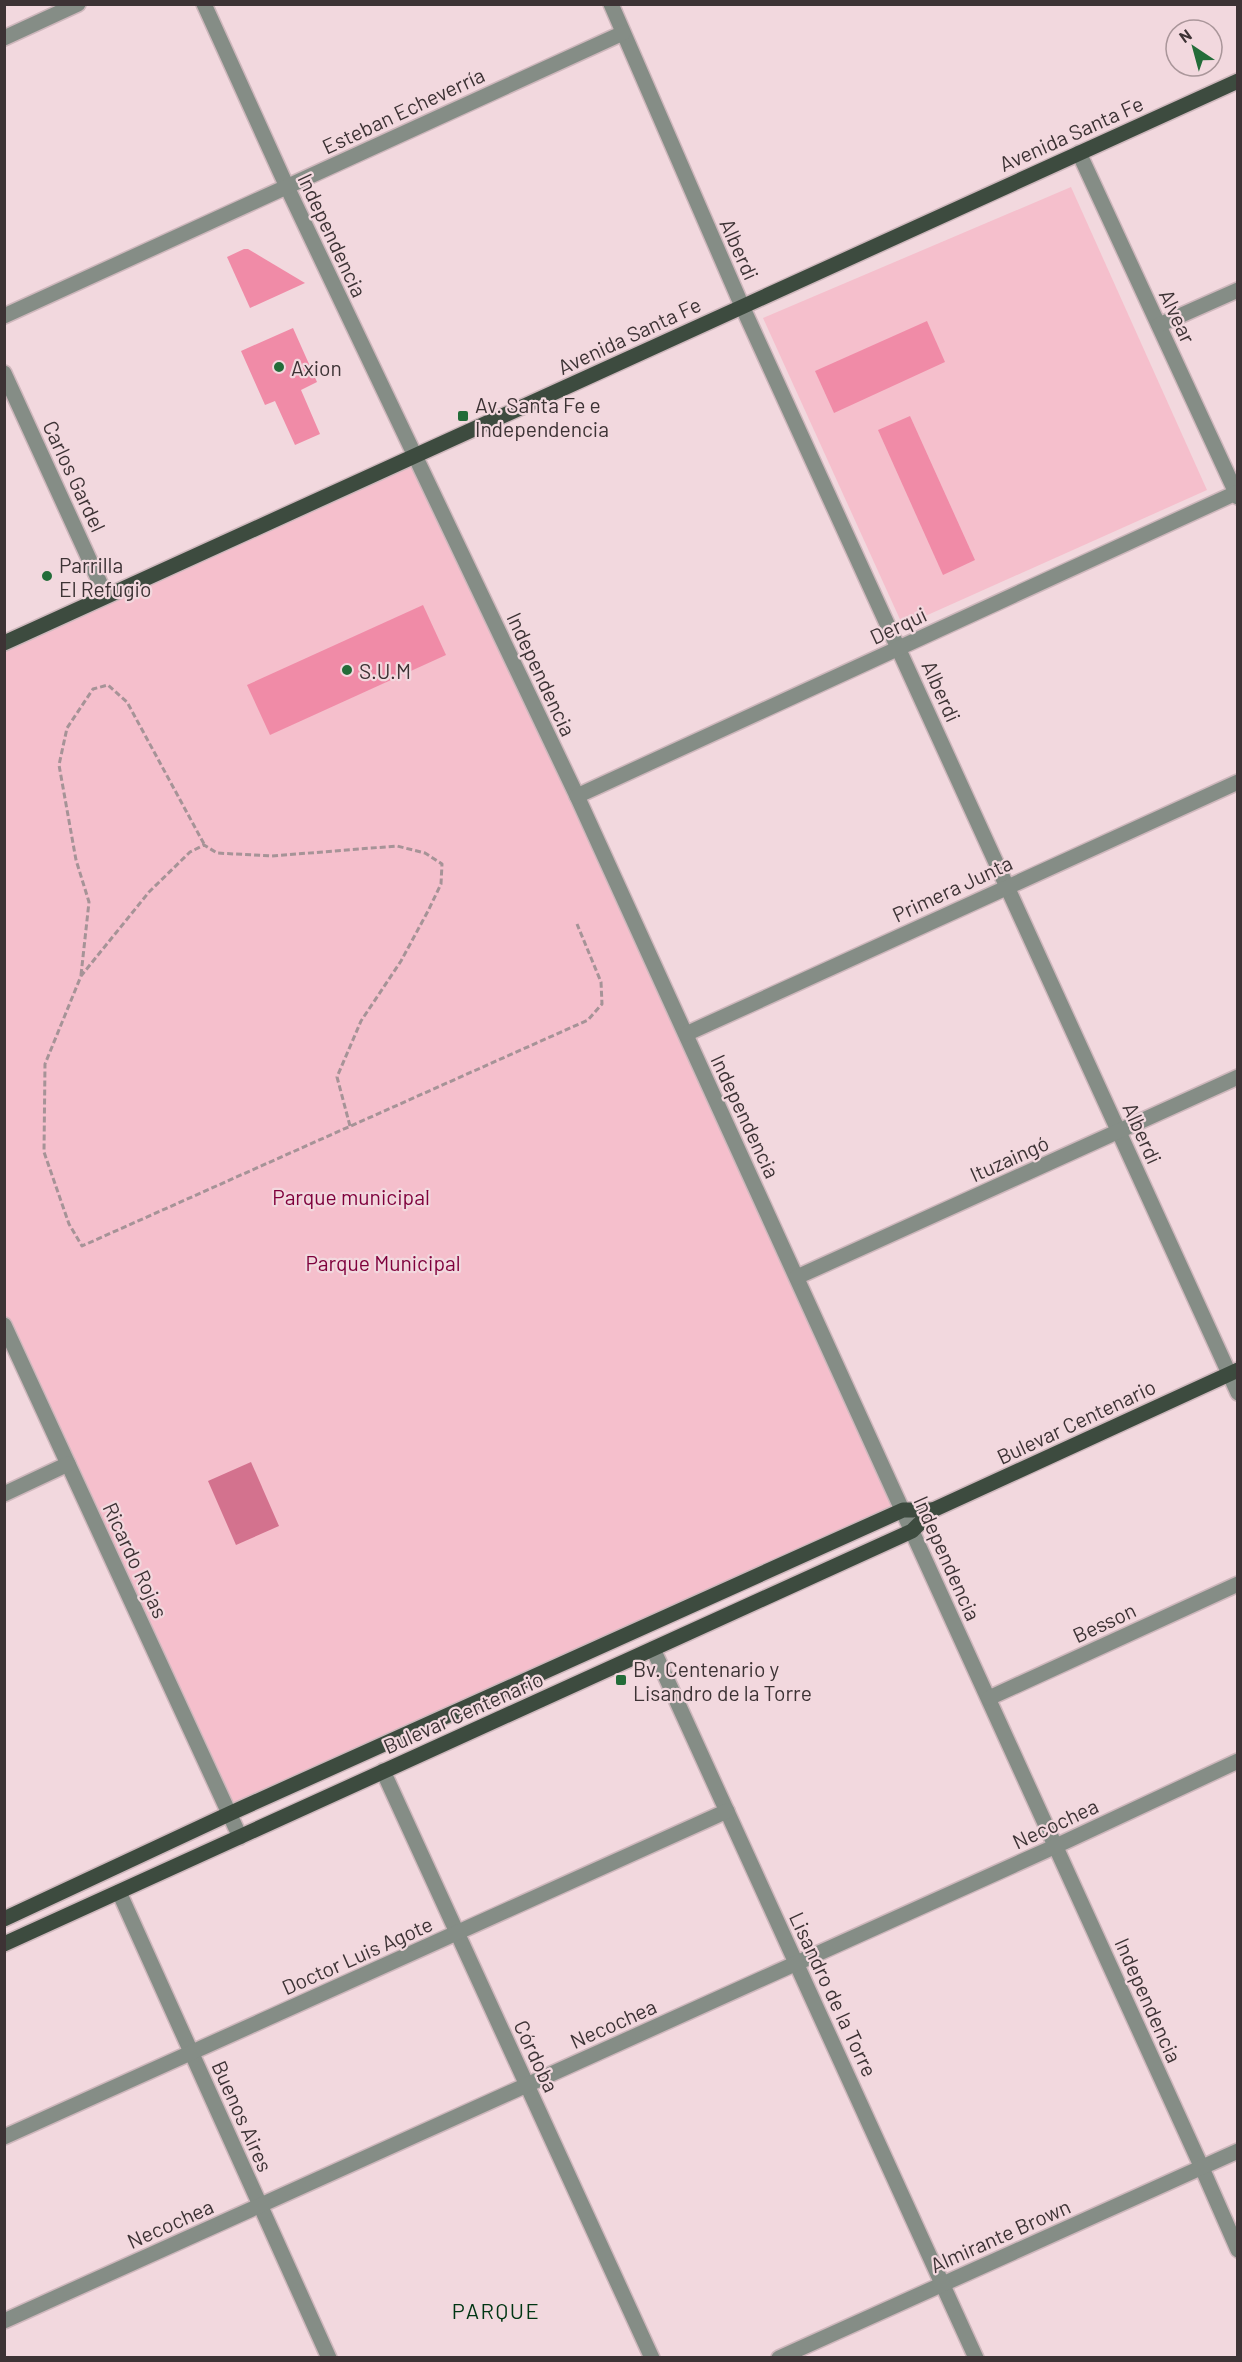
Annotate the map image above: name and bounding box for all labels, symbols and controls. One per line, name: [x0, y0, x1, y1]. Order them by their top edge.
north arrow: [1164, 18, 1224, 78]
text: N: [1175, 25, 1195, 46]
street label: Esteban Echeverría: [318, 61, 488, 159]
street label: Avenida Santa Fe: [995, 90, 1147, 176]
street label: Independencia: [293, 169, 373, 301]
street label: Alberdi: [715, 214, 765, 284]
street label: Alvear: [1155, 285, 1201, 347]
street label: Avenida Santa Fe: [553, 291, 705, 379]
place label: Axion: [291, 355, 342, 380]
marker: Axion: [272, 360, 286, 374]
place label: Av. Santa Fe e Independencia: [475, 392, 609, 441]
marker: Av. Santa Fe e Independencia: [456, 409, 470, 423]
street label: Carlos Gardel: [38, 416, 112, 536]
place label: Parrilla El Refugio: [59, 552, 151, 601]
marker: Parrilla El Refugio: [40, 569, 54, 583]
street label: Derqui: [866, 601, 930, 649]
street label: Independencia: [502, 608, 582, 740]
street label: Alberdi: [917, 656, 967, 726]
place label: S.U.M: [359, 658, 411, 683]
marker: S.U.M: [340, 663, 354, 677]
street label: Primera Junta: [888, 849, 1016, 927]
street label: Independencia: [706, 1050, 786, 1182]
street label: Alberdi: [1118, 1098, 1168, 1168]
street label: Ituzaingó: [966, 1130, 1052, 1186]
park label: Parque municipal: [272, 1184, 430, 1209]
park label: Parque Municipal: [305, 1250, 461, 1275]
street label: Bulevar Centenario: [993, 1373, 1159, 1469]
street label: Independencia: [909, 1492, 987, 1624]
street label: Ricardo Rojas: [98, 1498, 174, 1622]
street label: Besson: [1068, 1597, 1140, 1647]
place label: Bv. Centenario y Lisandro de la Torre: [633, 1656, 812, 1705]
street label: Bulevar Centenario: [379, 1666, 547, 1758]
marker: Bv. Centenario y Lisandro de la Torre: [614, 1673, 628, 1687]
street label: Necochea: [1008, 1792, 1102, 1854]
street label: Lisandro de la Torre: [785, 1908, 883, 2080]
street label: Doctor Luis Agote: [278, 1911, 436, 1999]
street label: Independencia: [1110, 1934, 1188, 2066]
street label: Necochea: [566, 1993, 660, 2053]
street label: Córdoba: [509, 2016, 565, 2096]
street label: Buenos Aires: [207, 2057, 279, 2175]
street label: Necochea: [123, 2193, 217, 2253]
street label: Almirante Brown: [926, 2193, 1074, 2277]
district label: PARQUE: [452, 2297, 540, 2323]

